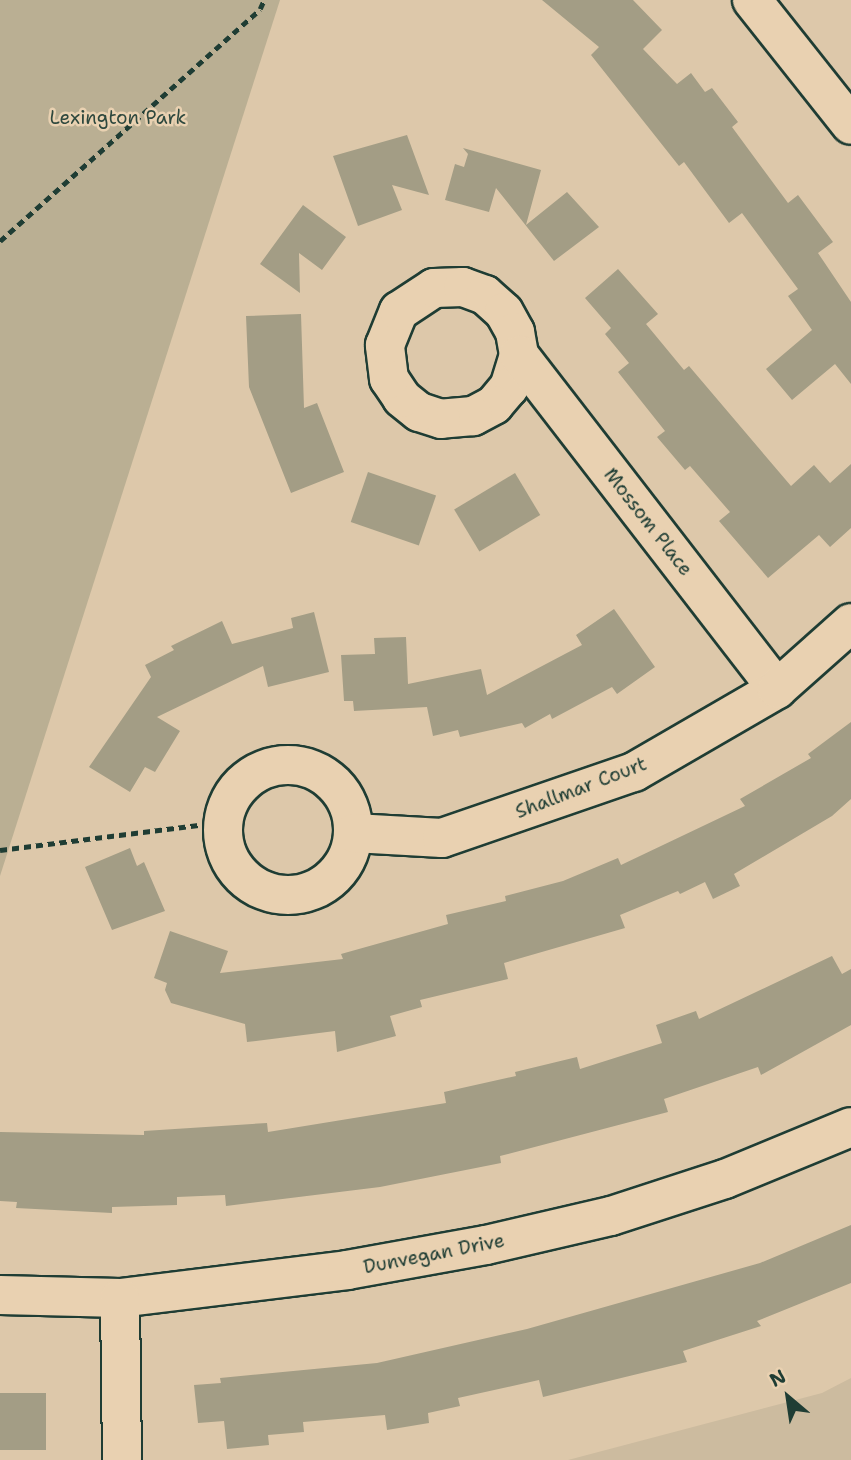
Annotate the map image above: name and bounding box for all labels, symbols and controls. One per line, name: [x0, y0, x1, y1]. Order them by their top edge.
park label: Lexington Park: [50, 107, 186, 129]
street label: Mossom Place: [599, 464, 697, 580]
street label: Shallmar Court: [512, 752, 650, 824]
street label: Dunvegan Drive: [361, 1229, 507, 1279]
north arrow: [753, 1362, 823, 1432]
text: N: [765, 1364, 790, 1393]

